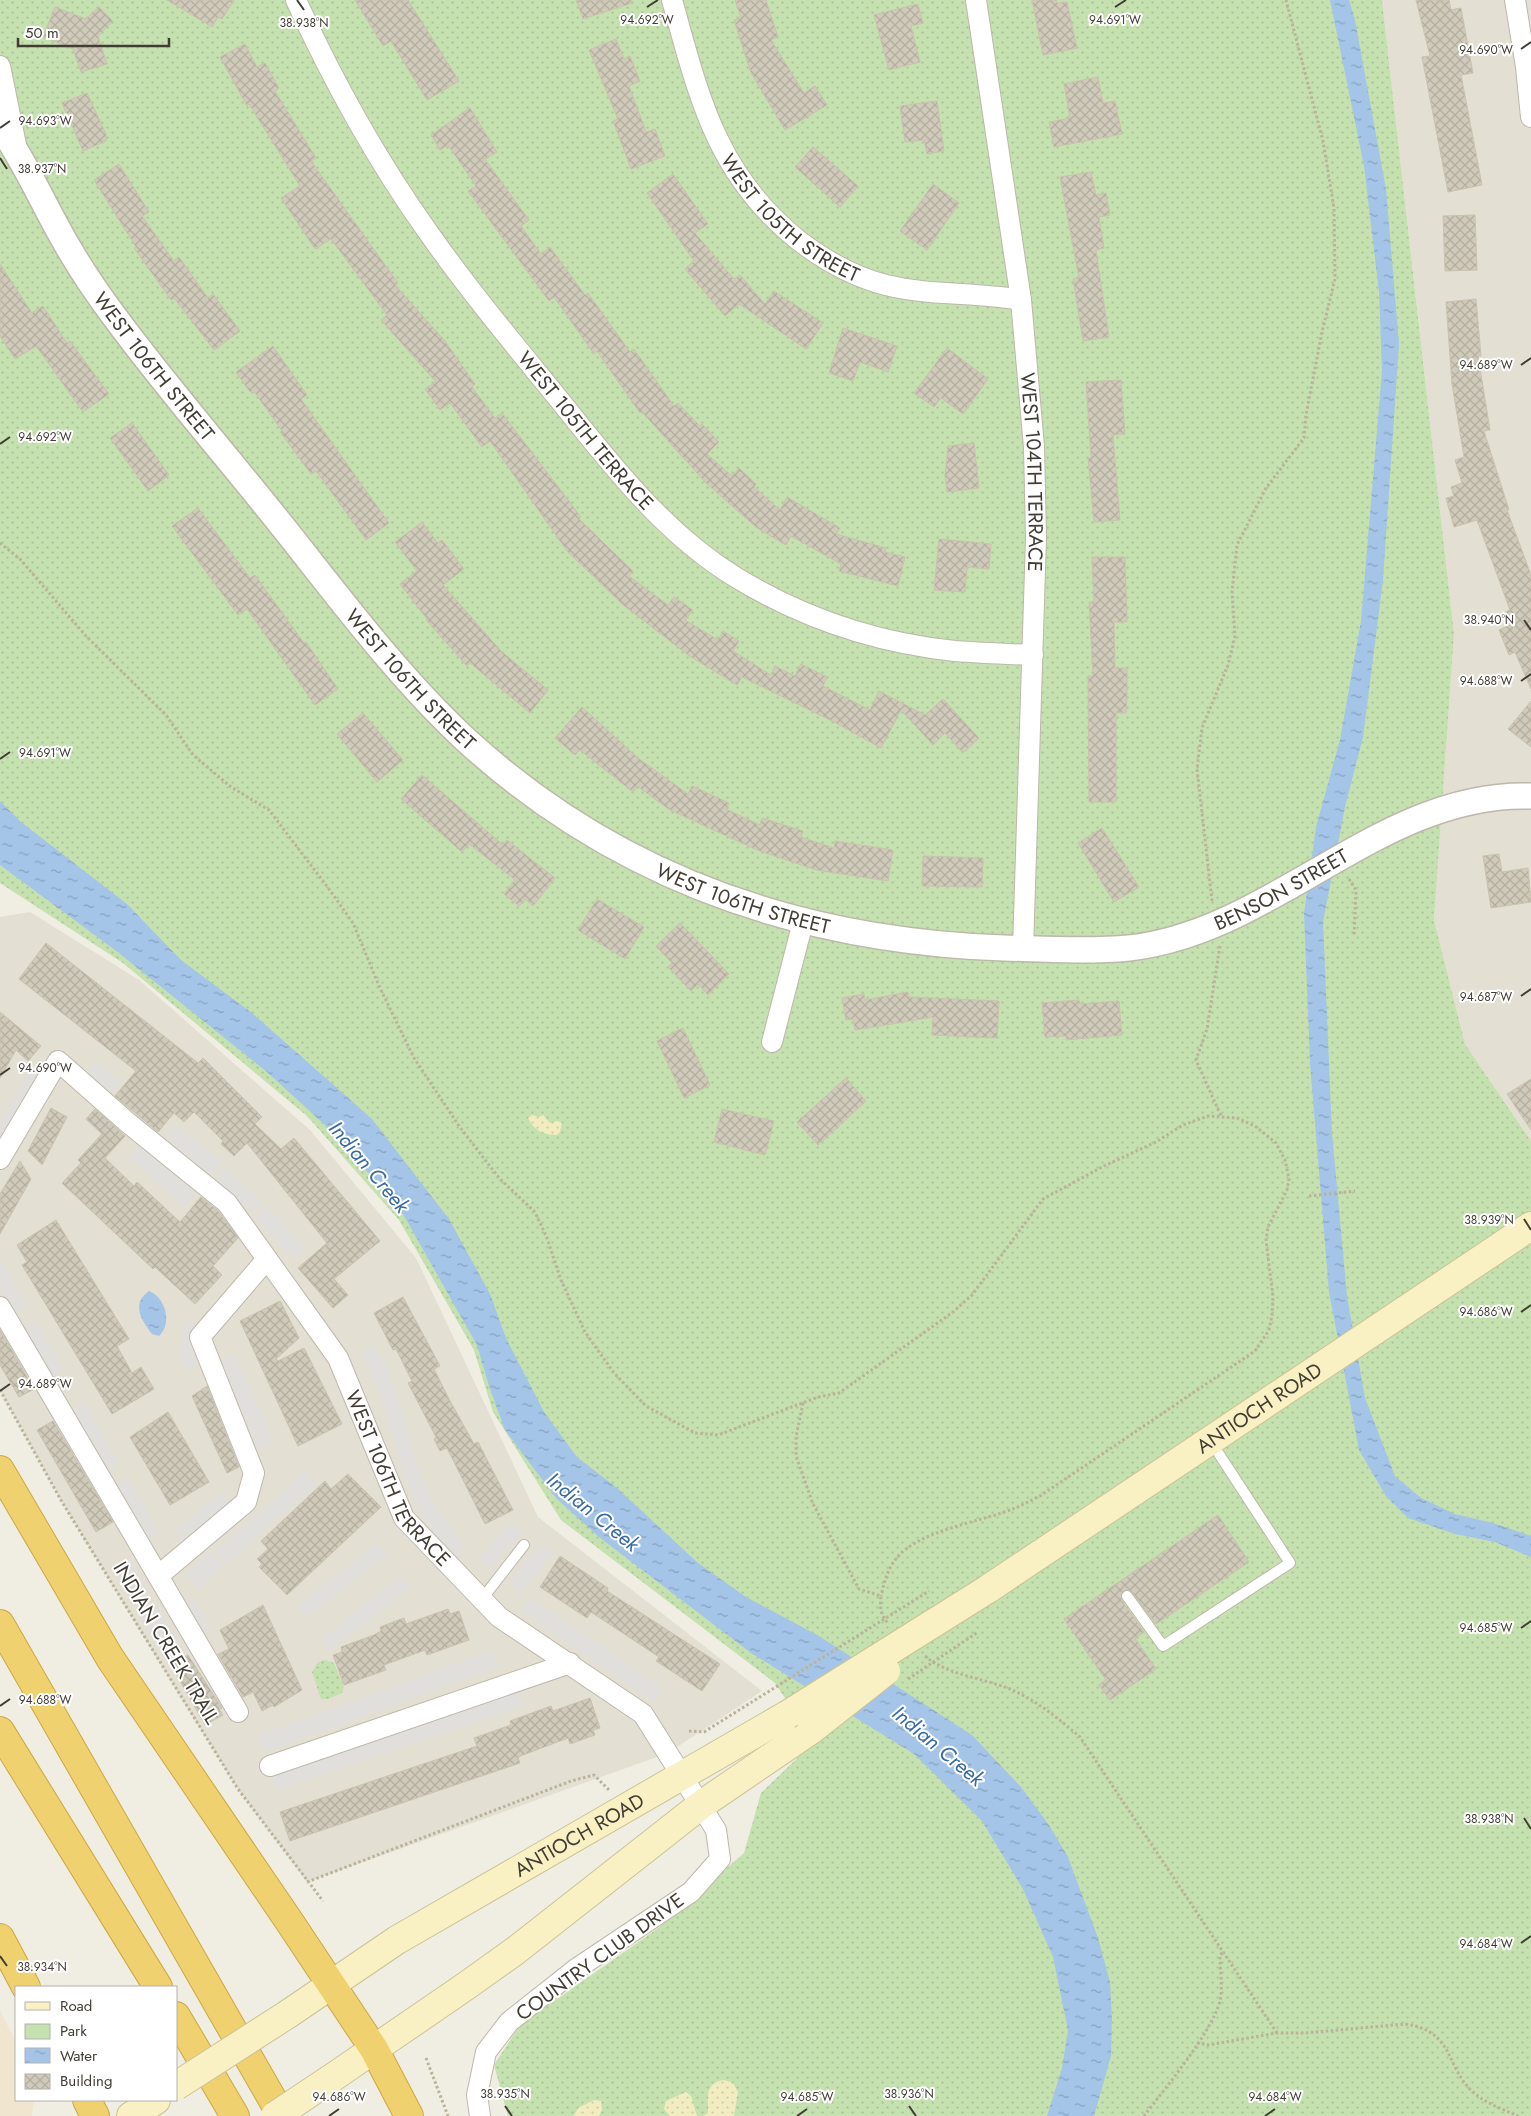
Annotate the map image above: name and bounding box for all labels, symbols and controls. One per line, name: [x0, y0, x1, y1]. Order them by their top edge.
text: 94.692°W: [620, 11, 674, 29]
text: 94.691°W: [1089, 11, 1141, 29]
text: 38.938°N: [279, 14, 329, 32]
scale bar: [18, 15, 169, 47]
text: 50 m: [25, 22, 59, 44]
text: 94.690°W: [1459, 41, 1513, 59]
text: 94.693°W: [18, 112, 72, 130]
street label: WEST 105TH STREET: [714, 148, 865, 289]
text: 38.937°N: [18, 160, 66, 178]
street label: WEST 106TH STREET: [87, 286, 222, 447]
street label: WEST 105TH TERRACE: [511, 345, 660, 517]
text: 94.689°W: [1459, 356, 1513, 374]
street label: WEST 104TH TERRACE: [1013, 371, 1051, 572]
text: 94.692°W: [18, 428, 72, 446]
street label: WEST 106TH STREET: [339, 602, 483, 757]
text: 38.940°N: [1464, 611, 1514, 629]
text: 94.688°W: [1460, 672, 1512, 690]
text: 94.691°W: [19, 744, 71, 762]
street label: BENSON STREET: [1209, 841, 1354, 938]
street label: WEST 106TH STREET: [651, 856, 833, 941]
text: 94.687°W: [1460, 988, 1512, 1006]
text: 94.690°W: [18, 1059, 72, 1077]
water label: Indian Creek: [322, 1115, 417, 1220]
text: 38.939°N: [1464, 1211, 1514, 1229]
text: 94.686°W: [1459, 1303, 1513, 1321]
street label: ANTIOCH ROAD: [1190, 1355, 1328, 1460]
text: 94.689°W: [18, 1375, 72, 1393]
street label: WEST 106TH TERRACE: [338, 1386, 458, 1573]
water label: Indian Creek: [540, 1465, 647, 1559]
street label: INDIAN CREEK TRAIL: [106, 1556, 226, 1730]
text: 94.685°W: [1460, 1619, 1513, 1637]
text: 94.688°W: [19, 1691, 71, 1709]
water label: Indian Creek: [886, 1699, 991, 1794]
street label: ANTIOCH ROAD: [509, 1786, 650, 1884]
text: 38.938°N: [1464, 1810, 1514, 1828]
street label: COUNTRY CLUB DRIVE: [510, 1886, 690, 2028]
text: 94.684°W: [1459, 1935, 1513, 1953]
text: 38.934°N: [17, 1958, 67, 1976]
legend: [15, 1986, 178, 2101]
text: Road: [60, 1995, 92, 2017]
text: Park: [60, 2020, 87, 2042]
text: Water: [60, 2045, 98, 2067]
text: Building: [60, 2070, 112, 2092]
text: 38.935°N: [480, 2085, 530, 2103]
text: 38.936°N: [884, 2085, 934, 2103]
text: 94.686°W: [312, 2088, 366, 2106]
text: 94.685°W: [781, 2088, 834, 2106]
text: 94.684°W: [1248, 2088, 1302, 2106]

